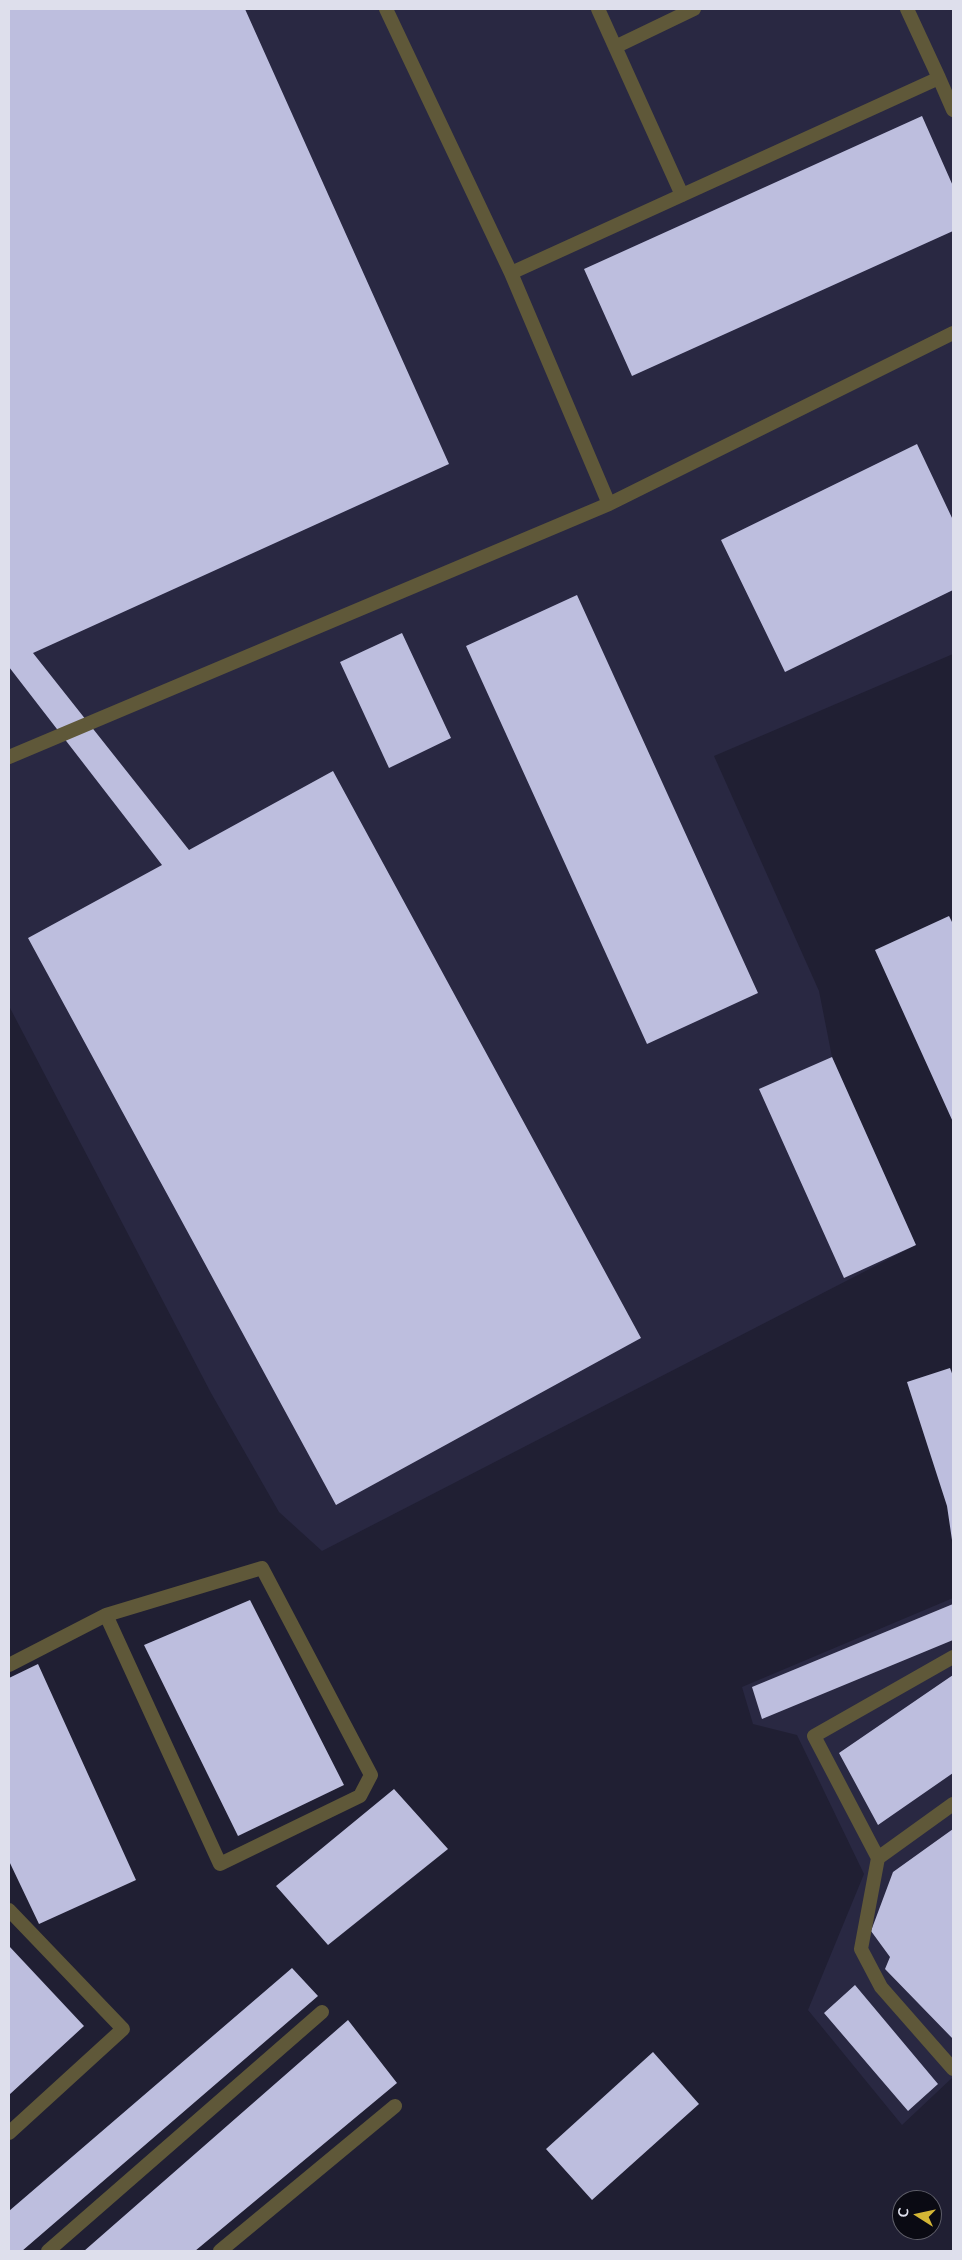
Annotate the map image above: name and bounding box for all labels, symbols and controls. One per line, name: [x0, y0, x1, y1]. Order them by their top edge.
north arrow: [892, 2190, 942, 2240]
text: С: [894, 2206, 912, 2219]

